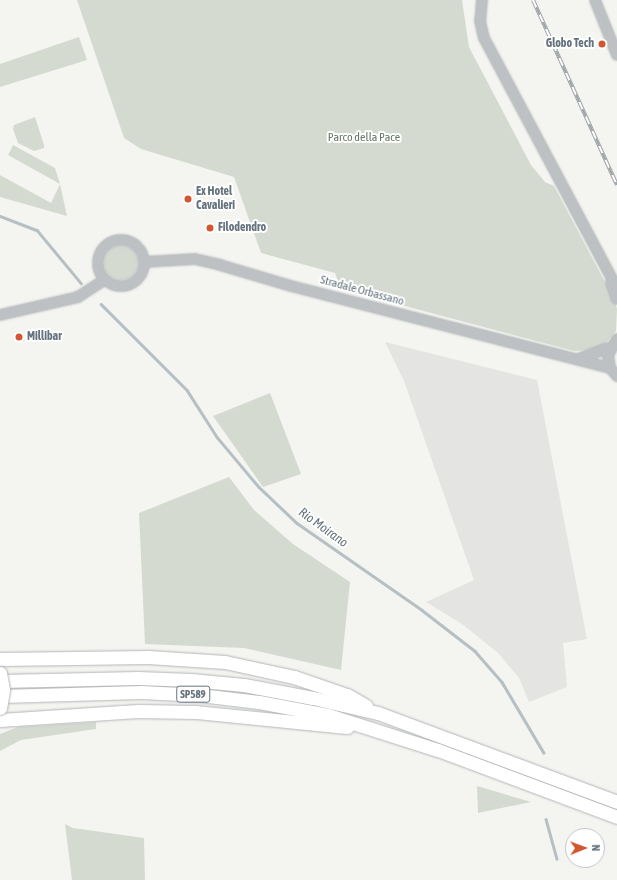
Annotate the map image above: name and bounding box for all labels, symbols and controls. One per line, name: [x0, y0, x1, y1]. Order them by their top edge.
place label: Globo Tech: [546, 37, 594, 51]
marker: Globo Tech: [597, 39, 607, 49]
park label: Parco della Pace: [328, 131, 400, 145]
place label: Ex Hotel Cavalieri: [196, 185, 235, 213]
marker: Ex Hotel Cavalieri: [183, 194, 193, 204]
place label: Filodendro: [218, 221, 266, 235]
marker: Filodendro: [205, 223, 215, 233]
street label: Stradale Orbassano: [319, 273, 405, 309]
place label: Millibar: [27, 330, 62, 344]
marker: Millibar: [14, 332, 24, 342]
water label: Rio Moirano: [295, 505, 351, 551]
road number: SP589: [176, 685, 210, 703]
north arrow: [565, 828, 605, 868]
text: N: [590, 844, 602, 851]

